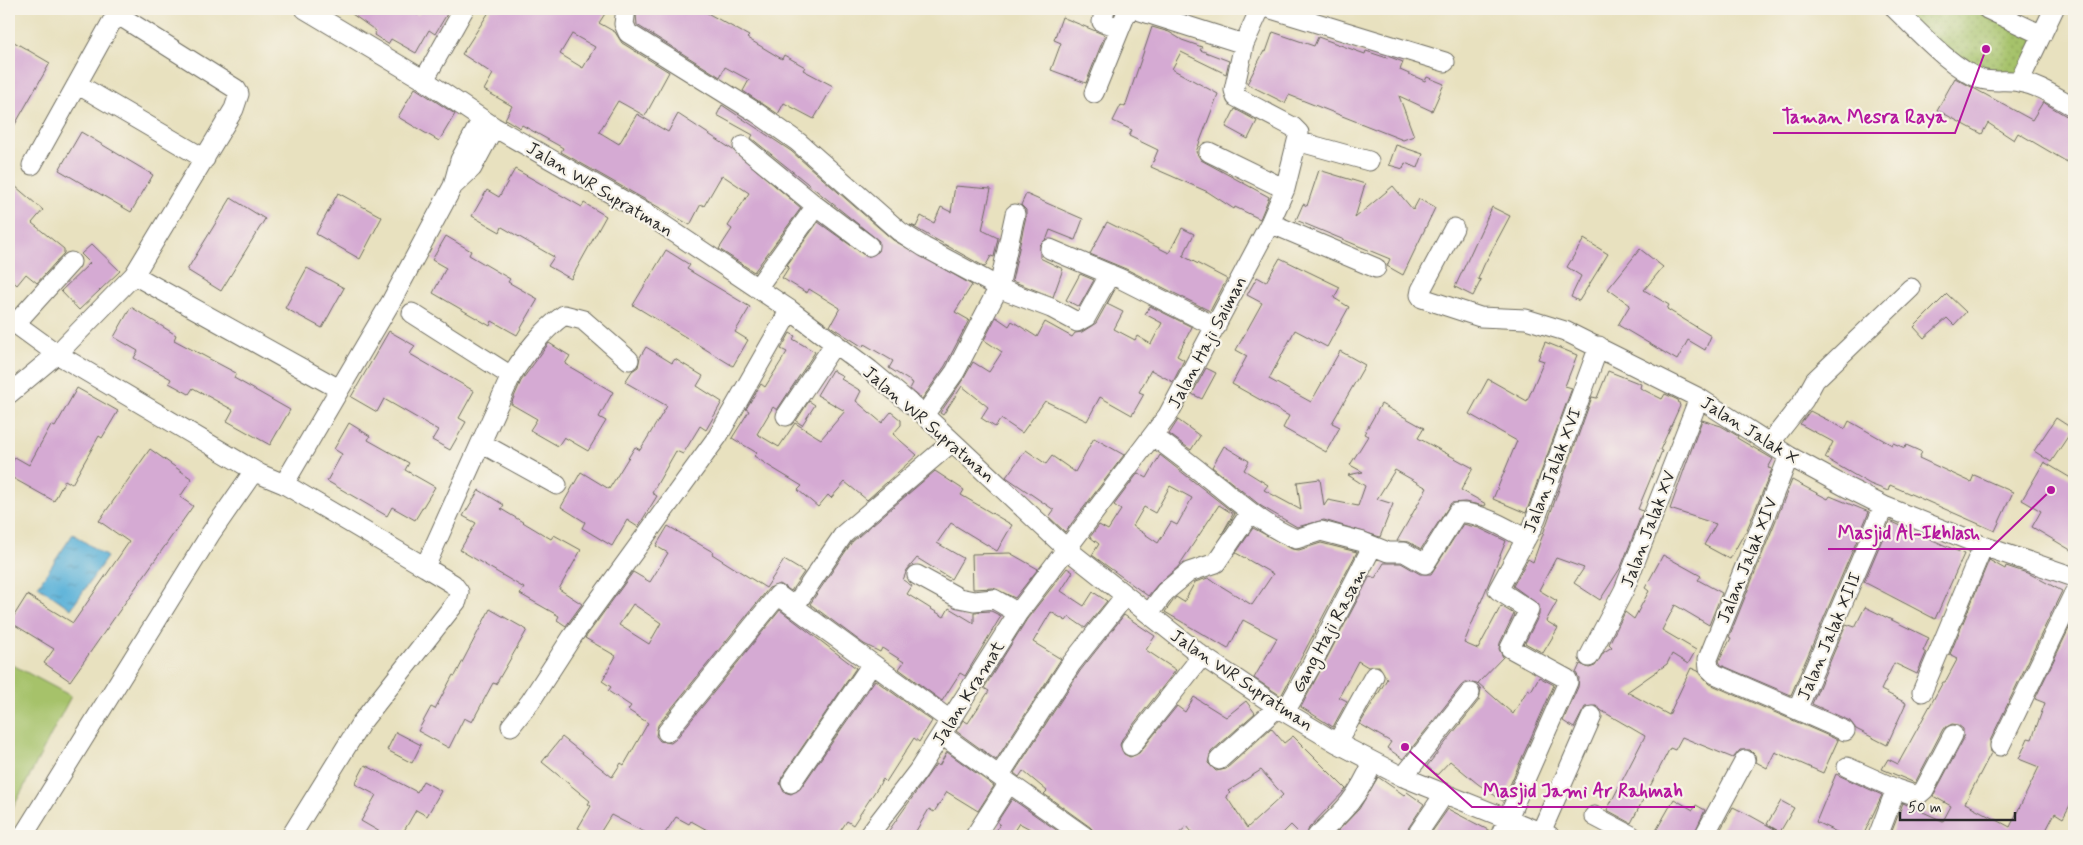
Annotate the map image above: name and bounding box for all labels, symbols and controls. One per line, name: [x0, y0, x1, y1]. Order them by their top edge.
callout: Taman Mesra Raya: [1773, 99, 1955, 133]
text: Taman Mesra Raya: [1782, 105, 1947, 130]
street label: Jalan WR Supratman: [522, 137, 677, 243]
street label: Jalan Haji Saiman: [1163, 272, 1253, 413]
street label: Jalan WR Supratman: [857, 361, 999, 489]
street label: Jalan Jalak X: [1696, 391, 1803, 471]
street label: Jalan Jalak XVI: [1518, 404, 1588, 536]
street label: Jalan Jalak XV: [1616, 468, 1682, 591]
street label: Jalan Jalak XIV: [1712, 494, 1784, 627]
callout: Masjid Al-Ikhlash: [1828, 515, 1990, 549]
text: Masjid Al-Ikhlash: [1838, 521, 1980, 547]
street label: Gang Haji Rasam: [1287, 564, 1374, 698]
street label: Jalan Jalak XIII: [1792, 569, 1868, 704]
street label: Jalan WR Supratman: [1165, 624, 1317, 738]
street label: Jalan Kramat: [927, 636, 1011, 750]
callout: Masjid Jami Ar Rahmah: [1472, 773, 1695, 807]
text: Masjid Jami Ar Rahmah: [1483, 779, 1683, 805]
scale bar: [1900, 790, 2016, 822]
text: 50 m: [1908, 798, 1942, 818]

